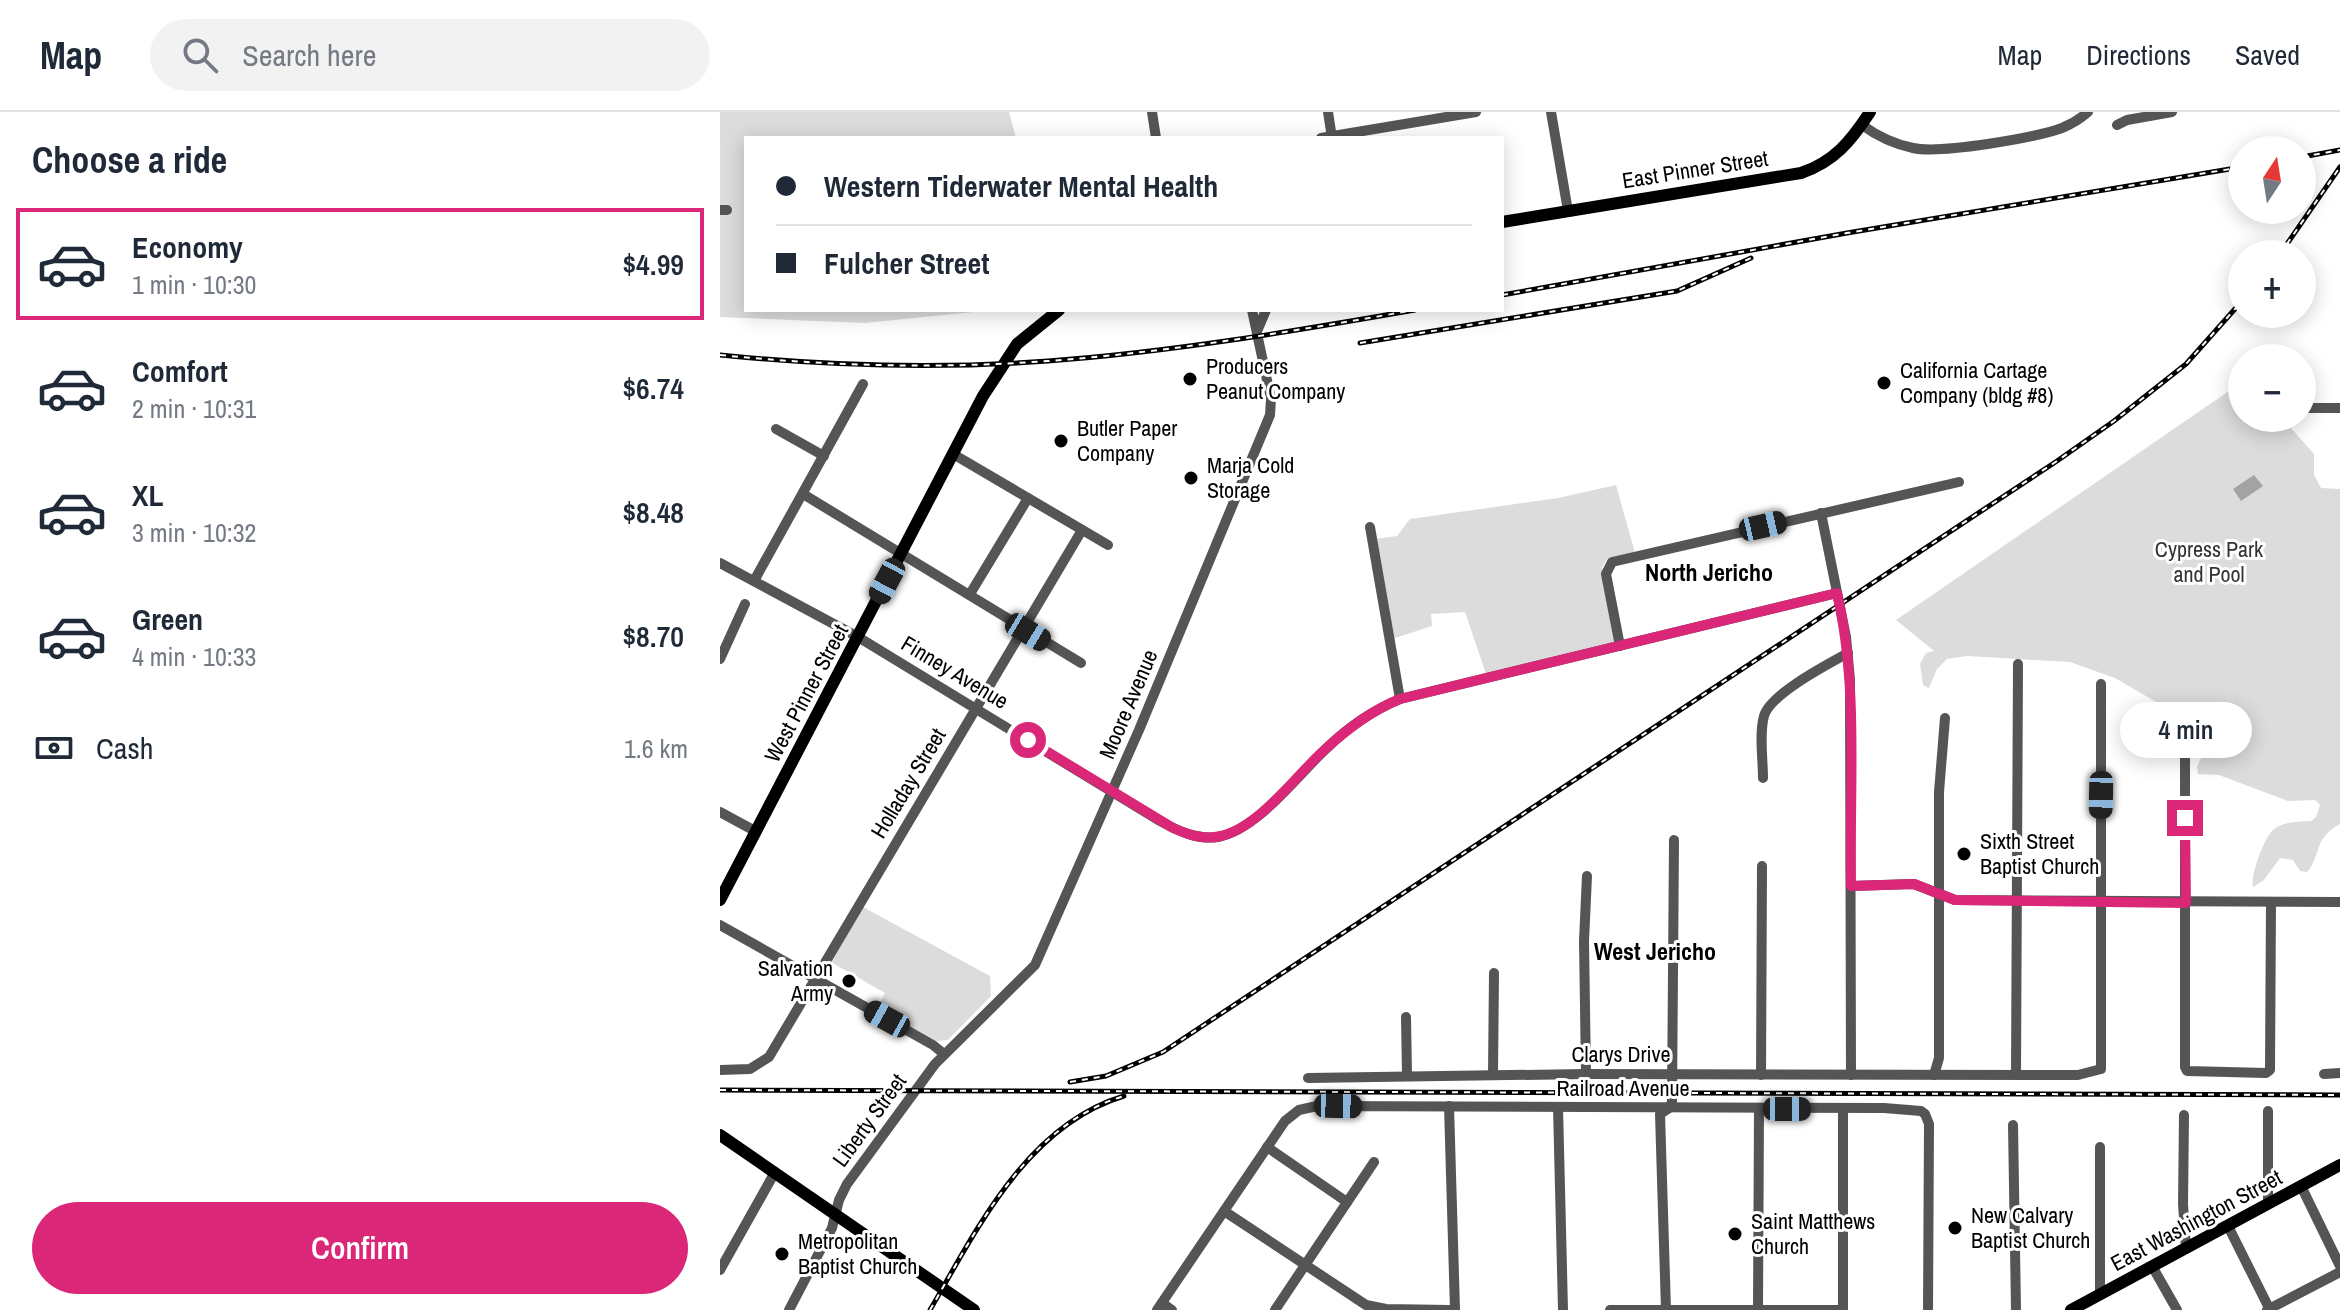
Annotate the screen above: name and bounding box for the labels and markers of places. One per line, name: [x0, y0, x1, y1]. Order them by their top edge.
place label: Producers Peanut Company: [1206, 351, 1345, 406]
place label: California Cartage Company (bldg #8): [1900, 355, 2053, 410]
marker: Producers Peanut Company: [1181, 370, 1199, 388]
marker: California Cartage Company (bldg #8): [1875, 374, 1893, 392]
place label: Butler Paper Company: [1077, 413, 1177, 468]
marker: Butler Paper Company: [1052, 432, 1070, 450]
place label: Marja Cold Storage: [1207, 450, 1294, 505]
marker: Marja Cold Storage: [1182, 469, 1200, 487]
place label: Sixth Street Baptist Church: [1980, 826, 2099, 881]
marker: Sixth Street Baptist Church: [1955, 845, 1973, 863]
place label: Salvation Army: [758, 953, 833, 1008]
marker: Salvation Army: [840, 972, 858, 990]
place label: New Calvary Baptist Church: [1971, 1200, 2090, 1255]
place label: Saint Matthews Church: [1751, 1206, 1875, 1261]
marker: New Calvary Baptist Church: [1946, 1219, 1964, 1237]
marker: Saint Matthews Church: [1726, 1225, 1744, 1243]
place label: Metropolitan Baptist Church: [798, 1226, 917, 1281]
marker: Metropolitan Baptist Church: [773, 1245, 791, 1263]

